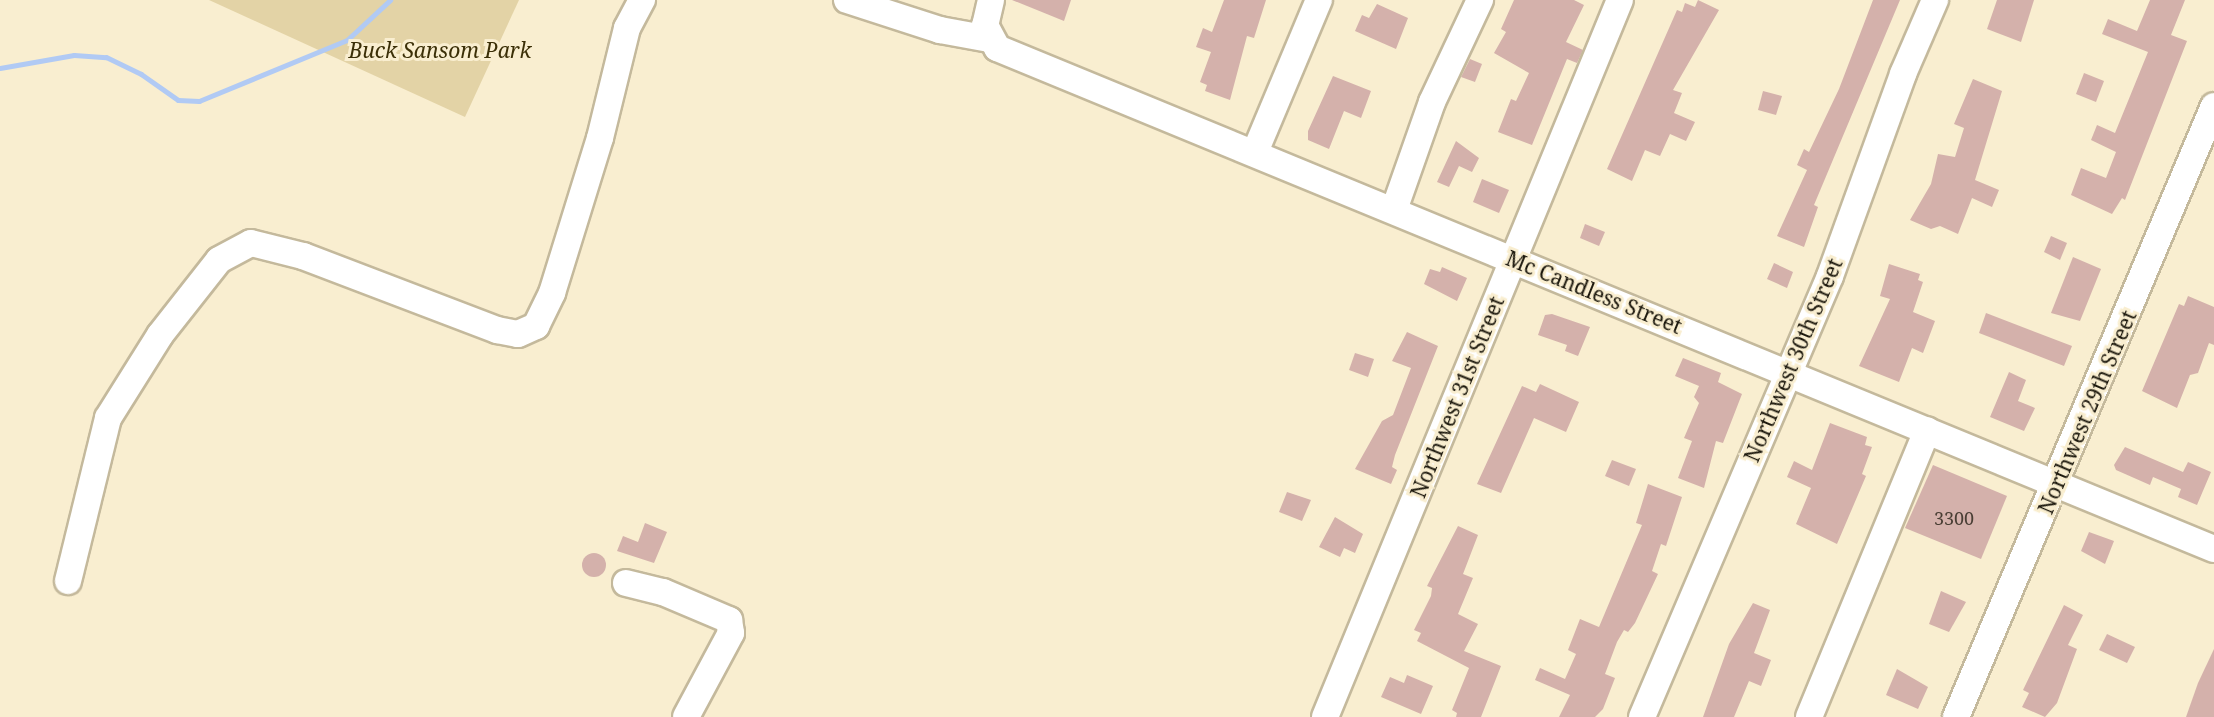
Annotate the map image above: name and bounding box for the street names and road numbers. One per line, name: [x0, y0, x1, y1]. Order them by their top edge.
street label: Mc Candless Street: [1502, 245, 1686, 339]
street label: Northwest 30th Street: [1739, 254, 1847, 466]
street label: Northwest 31st Street: [1405, 293, 1509, 501]
street label: Northwest 29th Street: [2033, 306, 2141, 518]

